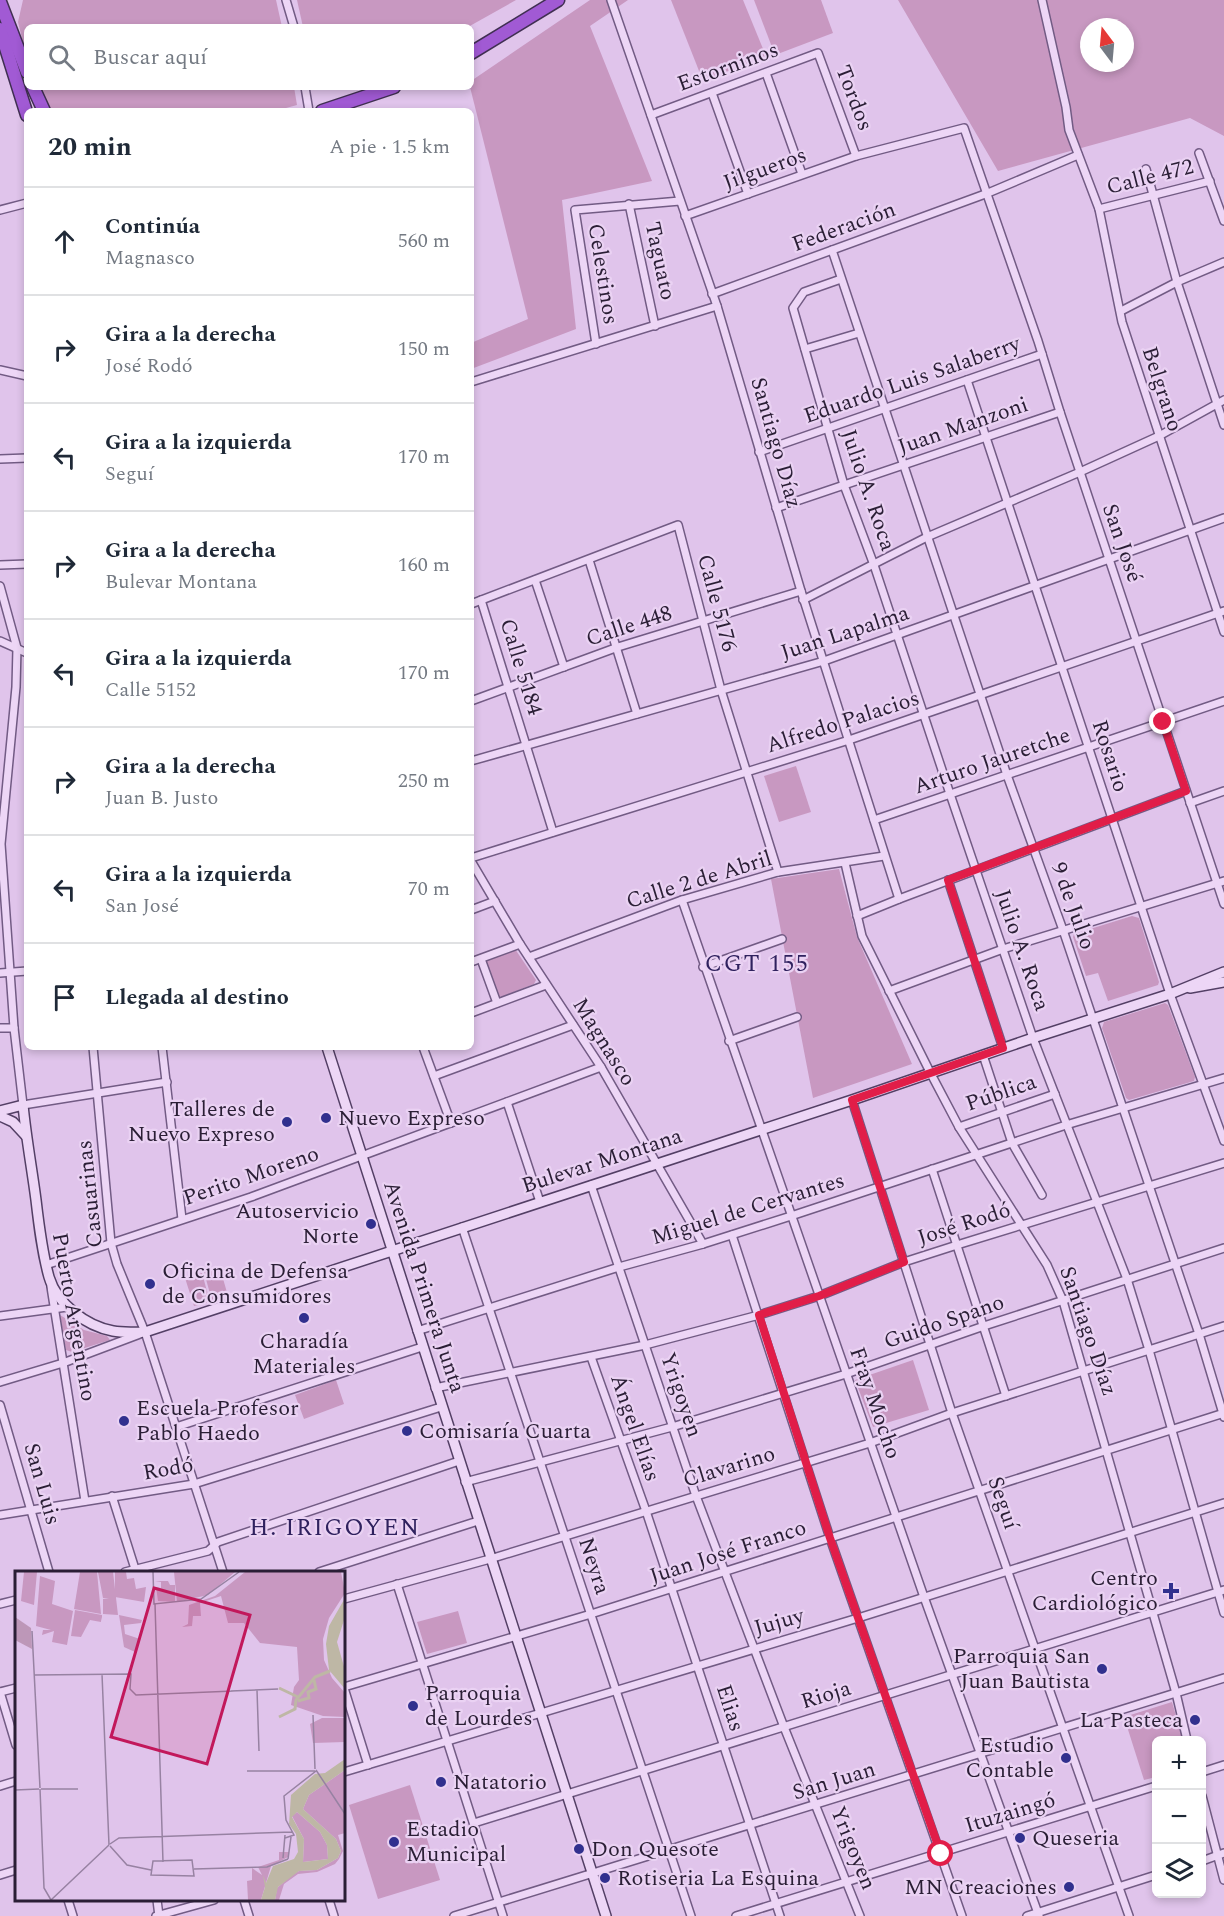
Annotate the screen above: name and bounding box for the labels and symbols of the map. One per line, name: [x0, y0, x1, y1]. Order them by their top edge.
north arrow: [1080, 18, 1134, 72]
street label: Estorninos: [673, 33, 783, 101]
street label: Tordos: [826, 60, 882, 136]
street label: Jilgueros: [719, 139, 811, 199]
street label: Calle 472: [1103, 150, 1197, 204]
street label: Federación: [787, 193, 901, 261]
street label: Taguato: [636, 219, 684, 303]
street label: Celestinos: [579, 221, 627, 327]
street label: Eduardo Luis Salaberry: [799, 327, 1026, 433]
street label: Belgrano: [1133, 342, 1191, 436]
street label: Santiago Díaz: [741, 373, 811, 513]
street label: Juan Manzoni: [893, 388, 1033, 464]
street label: Julio A. Roca: [832, 425, 904, 556]
street label: San José: [1093, 499, 1151, 587]
street label: Calle 5176: [688, 551, 746, 655]
street label: Calle 448: [582, 597, 676, 655]
street label: Juan Lapalma: [776, 597, 914, 669]
street label: Calle 5184: [491, 614, 551, 720]
street label: Alfredo Palacios: [762, 682, 924, 762]
route end: [1149, 708, 1175, 734]
street label: Rosario: [1083, 716, 1137, 796]
street label: Arturo Jauretche: [909, 719, 1075, 803]
street label: Calle 2 de Abril: [622, 842, 776, 918]
street label: 9 de Julio: [1042, 858, 1104, 954]
street label: Julio A. Roca: [986, 885, 1058, 1016]
district label: CGT 155: [705, 946, 809, 982]
street label: Magnasco: [564, 991, 644, 1093]
street label: Pública: [961, 1065, 1041, 1121]
place label: Talleres de Nuevo Expreso: [128, 1093, 275, 1151]
place label: Nuevo Expreso: [338, 1102, 485, 1135]
marker: Nuevo Expreso: [319, 1111, 333, 1125]
marker: Talleres de Nuevo Expreso: [280, 1115, 294, 1129]
street label: Bulevar Montana: [517, 1119, 687, 1203]
street label: Perito Moreno: [178, 1137, 324, 1215]
street label: Casuarinas: [68, 1139, 112, 1249]
street label: Miguel de Cervantes: [647, 1164, 849, 1254]
street label: Avenida Primera Junta: [374, 1177, 474, 1398]
street label: José Rodó: [913, 1193, 1015, 1255]
place label: Autoservicio Norte: [235, 1195, 359, 1253]
marker: Autoservicio Norte: [364, 1217, 378, 1231]
street label: Puerto Argentino: [43, 1230, 105, 1404]
place label: Oficina de Defensa de Consumidores: [162, 1255, 348, 1313]
street label: Santiago Díaz: [1050, 1262, 1126, 1400]
marker: Oficina de Defensa de Consumidores: [143, 1277, 157, 1291]
street label: Guido Spano: [879, 1286, 1009, 1358]
marker: Charadía Materiales: [297, 1311, 311, 1325]
place label: Charadía Materiales: [252, 1325, 356, 1383]
street label: Fray Mocho: [840, 1342, 910, 1464]
street label: Yrigoyen: [651, 1348, 711, 1442]
street label: Ángel Elías: [601, 1370, 669, 1486]
place label: Escuela Profesor Pablo Haedo: [136, 1392, 299, 1450]
marker: Escuela Profesor Pablo Haedo: [117, 1414, 131, 1428]
place label: Comisaría Cuarta: [419, 1415, 591, 1448]
marker: Comisaría Cuarta: [400, 1424, 414, 1438]
street label: Clavarino: [679, 1437, 779, 1497]
street label: San Luis: [15, 1439, 69, 1529]
street label: Rodó: [140, 1448, 196, 1490]
street label: Seguí: [979, 1472, 1028, 1535]
district label: H. IRIGOYEN: [249, 1510, 421, 1546]
street label: Juan José Franco: [645, 1511, 811, 1593]
street label: Neyra: [569, 1533, 619, 1599]
place label: Centro Cardiológico: [1032, 1562, 1158, 1620]
inset map: [15, 1571, 345, 1901]
marker: Centro Cardiológico: [1162, 1582, 1180, 1600]
street label: Jujuy: [750, 1599, 809, 1645]
place label: Parroquia San Juan Bautista: [953, 1640, 1090, 1698]
marker: Parroquia San Juan Bautista: [1095, 1662, 1109, 1676]
street label: Rioja: [797, 1672, 855, 1718]
place label: Parroquia de Lourdes: [425, 1677, 533, 1735]
street label: Elias: [707, 1680, 753, 1736]
marker: Parroquia de Lourdes: [406, 1699, 420, 1713]
place label: La Pasteca: [1079, 1704, 1183, 1737]
marker: La Pasteca: [1188, 1713, 1202, 1727]
place label: Estudio Contable: [965, 1729, 1054, 1787]
marker: Estudio Contable: [1059, 1751, 1073, 1765]
street label: San Juan: [788, 1753, 880, 1809]
place label: Natatorio: [453, 1766, 547, 1799]
marker: Natatorio: [434, 1775, 448, 1789]
street label: Ituzaingó: [961, 1784, 1059, 1842]
street label: Yrigoyen: [821, 1801, 885, 1895]
place label: Estadio Municipal: [406, 1813, 506, 1871]
place label: Queseria: [1032, 1822, 1120, 1855]
marker: Queseria: [1013, 1831, 1027, 1845]
place label: Don Quesote: [591, 1833, 719, 1866]
marker: Estadio Municipal: [387, 1835, 401, 1849]
route start: [927, 1840, 953, 1866]
marker: Don Quesote: [572, 1842, 586, 1856]
place label: Rotiseria La Esquina: [617, 1862, 819, 1895]
marker: Rotiseria La Esquina: [598, 1871, 612, 1885]
place label: MN Creaciones: [904, 1871, 1057, 1904]
marker: MN Creaciones: [1062, 1880, 1076, 1894]

